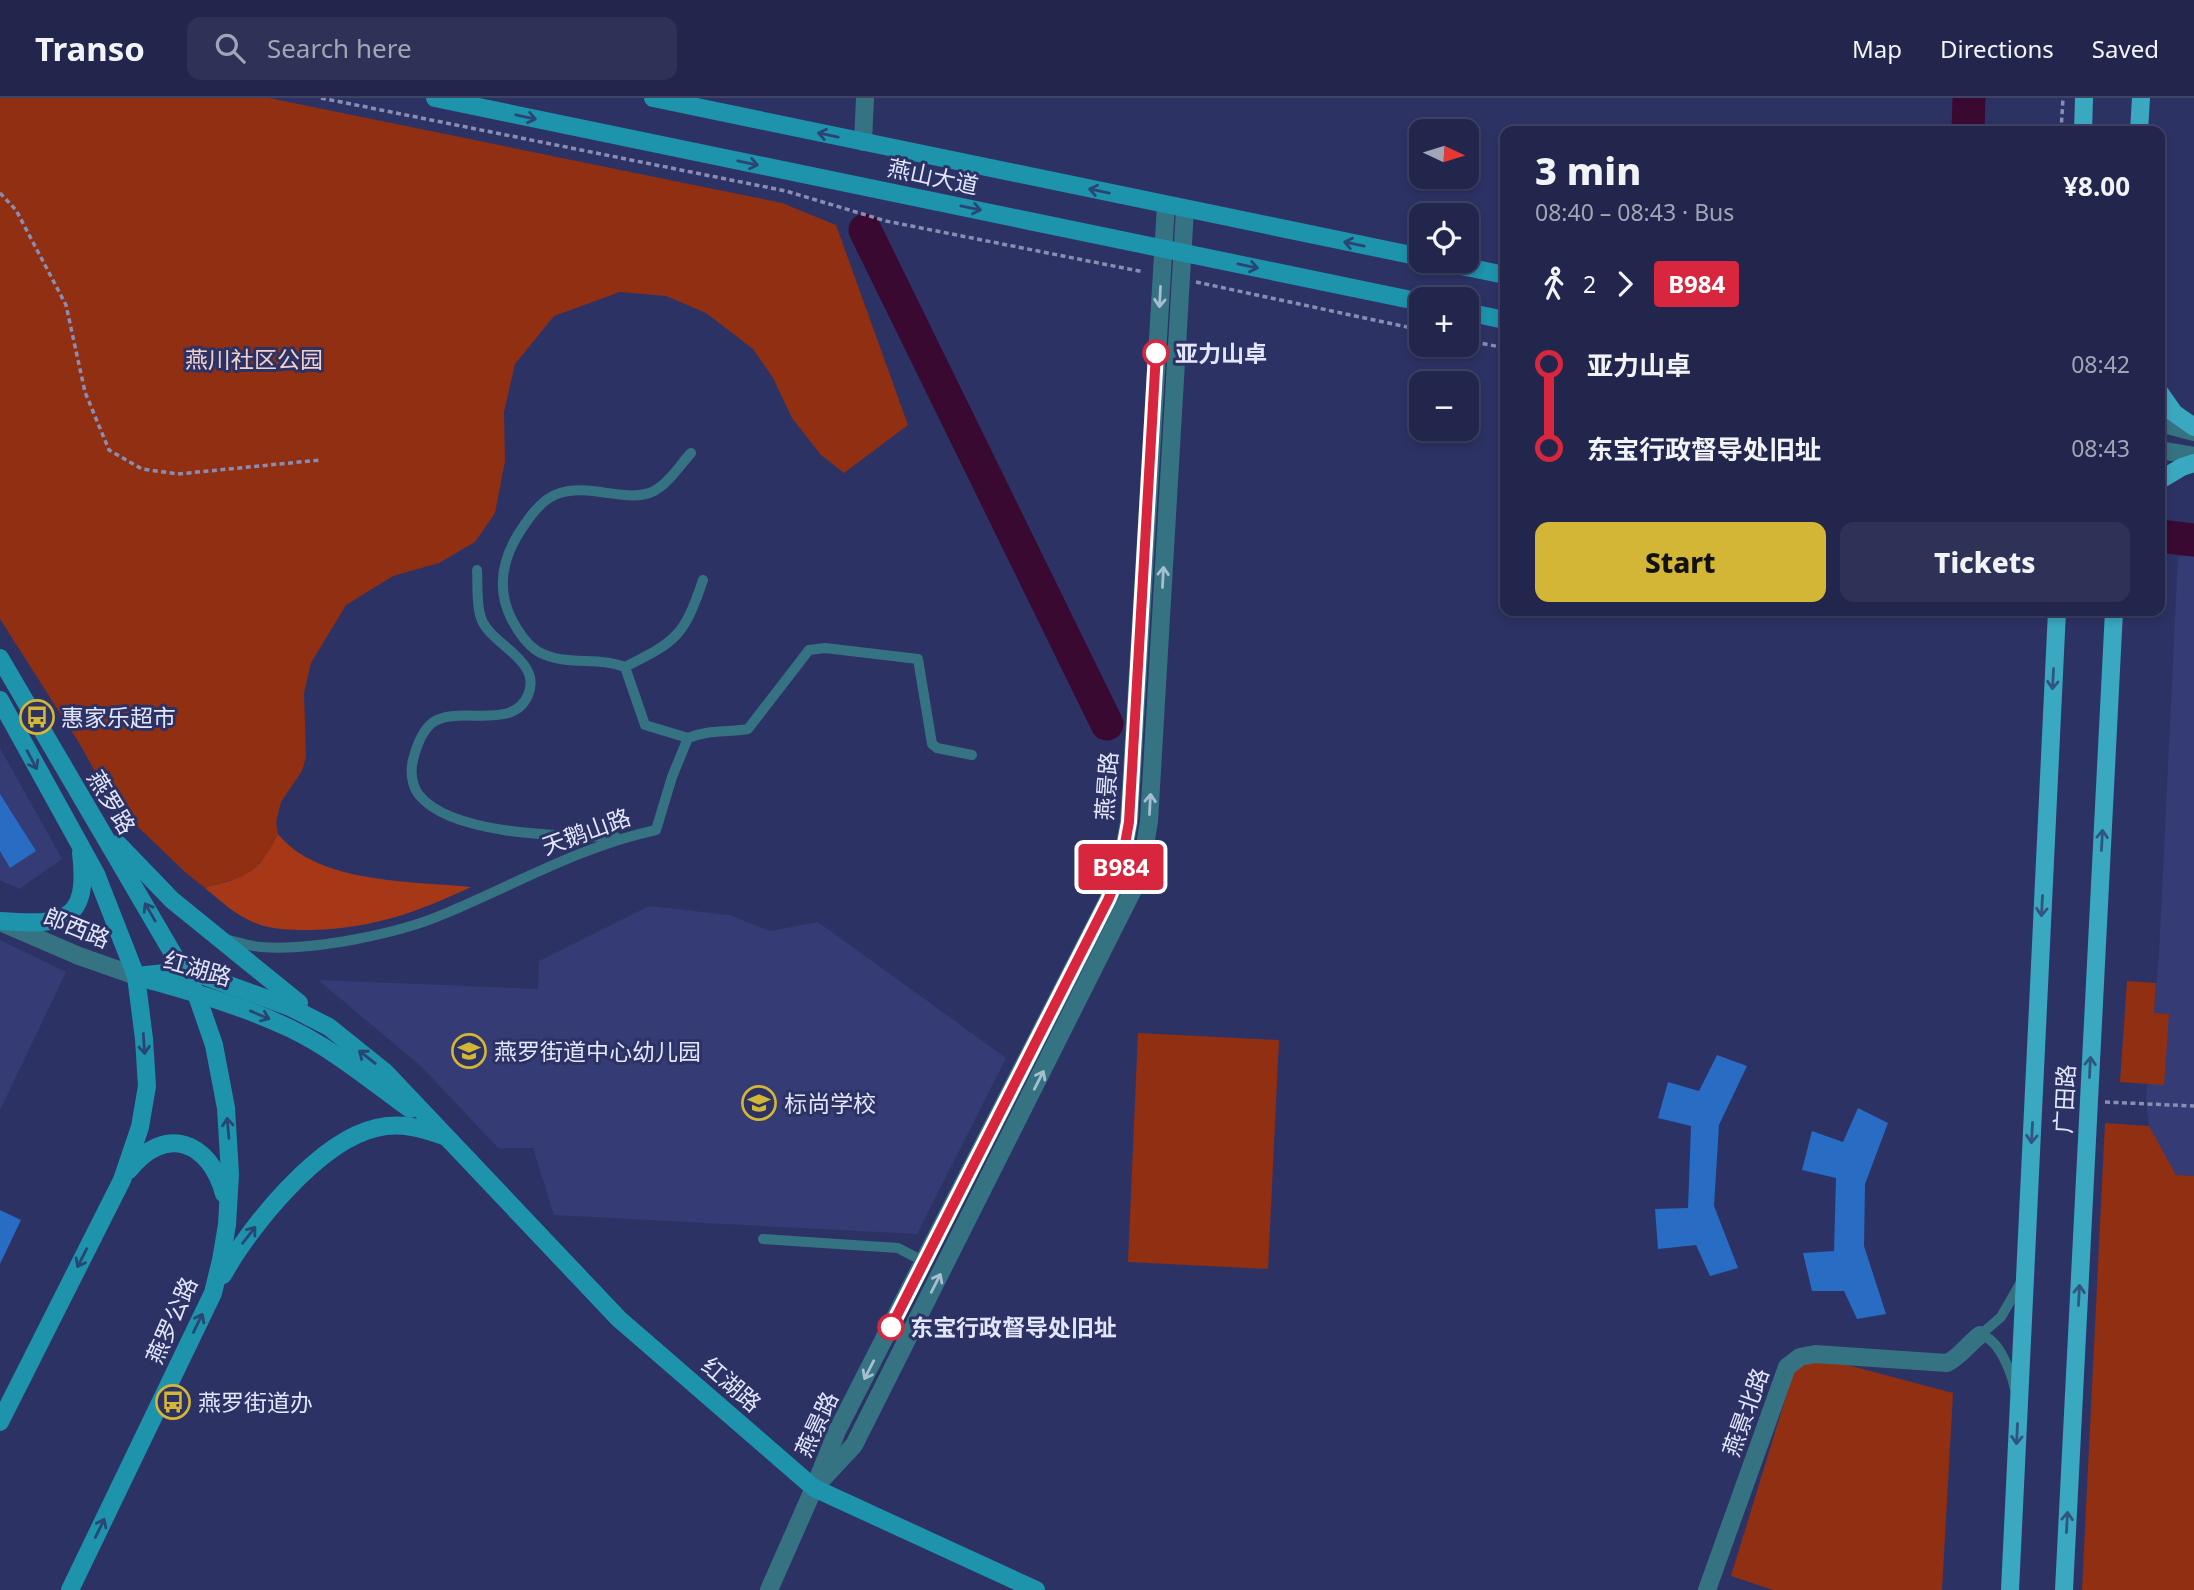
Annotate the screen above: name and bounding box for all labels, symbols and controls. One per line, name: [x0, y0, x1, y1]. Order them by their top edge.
search box: [187, 17, 677, 80]
text: Transo: [35, 26, 145, 71]
icon: search: [211, 29, 249, 67]
text: Search here: [267, 30, 412, 66]
text: Map: [1852, 32, 1902, 65]
text: Directions: [1940, 32, 2054, 65]
text: Saved: [2092, 32, 2159, 65]
one-way arrow: [514, 110, 537, 124]
north arrow: [1409, 119, 1479, 189]
map controls: [1409, 119, 1479, 441]
one-way arrow: [817, 127, 840, 141]
text: 3 min: [1535, 144, 1641, 196]
street label: 燕山大道: [885, 151, 981, 201]
one-way arrow: [736, 156, 759, 170]
text: ¥8.00: [2063, 168, 2130, 204]
one-way arrow: [1088, 183, 1111, 197]
text: 08:40 – 08:43 · Bus: [1535, 196, 1734, 228]
one-way arrow: [959, 202, 982, 216]
button: locate: [1409, 203, 1479, 273]
one-way arrow: [1343, 236, 1366, 250]
one-way arrow: [1236, 259, 1259, 273]
icon: walk: [1535, 265, 1573, 303]
icon: forward: [1606, 265, 1644, 303]
text: B984: [1668, 267, 1725, 300]
text: 2: [1583, 268, 1596, 300]
one-way arrow: [1153, 285, 1166, 308]
button: +: [1409, 287, 1479, 357]
place label: 亚力山卓: [1175, 337, 1267, 369]
marker: 亚力山卓: [1143, 340, 1169, 366]
park label: 燕川社区公园: [185, 343, 323, 375]
text: 亚力山卓: [1587, 347, 1691, 383]
text: 08:42: [2071, 348, 2130, 380]
button: −: [1409, 371, 1479, 441]
text: 东宝行政督导处旧址: [1587, 431, 1821, 467]
text: 08:43: [2071, 432, 2130, 464]
button: Start: [1535, 522, 1826, 602]
button: Tickets: [1840, 522, 2130, 602]
one-way arrow: [1156, 565, 1169, 588]
one-way arrow: [2047, 667, 2060, 690]
bus stop icon: 惠家乐超市: [18, 698, 56, 736]
place label: 惠家乐超市: [61, 701, 176, 733]
one-way arrow: [26, 749, 39, 770]
street label: 燕景路: [1088, 750, 1124, 822]
street label: 燕罗路: [81, 764, 143, 840]
one-way arrow: [1143, 793, 1156, 816]
street label: 天鹅山路: [537, 800, 635, 862]
one-way arrow: [2096, 829, 2109, 852]
line badge: B984: [1072, 844, 1170, 890]
text: B984: [1092, 850, 1150, 883]
one-way arrow: [2036, 894, 2049, 917]
street label: 郎西路: [39, 899, 115, 955]
one-way arrow: [143, 902, 157, 922]
street label: 红湖路: [160, 943, 236, 993]
one-way arrow: [249, 1009, 270, 1022]
one-way arrow: [138, 1032, 151, 1054]
school or university icon: 燕罗街道中心幼儿园: [450, 1032, 488, 1070]
place label: 燕罗街道中心幼儿园: [494, 1035, 701, 1067]
one-way arrow: [358, 1050, 376, 1065]
one-way arrow: [2084, 1056, 2097, 1079]
street label: 广田路: [2046, 1064, 2082, 1134]
one-way arrow: [1032, 1070, 1046, 1091]
school or university icon: 标尚学校: [740, 1084, 778, 1122]
place label: 标尚学校: [784, 1087, 876, 1119]
one-way arrow: [221, 1117, 234, 1140]
one-way arrow: [2025, 1122, 2038, 1145]
one-way arrow: [241, 1226, 256, 1245]
one-way arrow: [75, 1247, 89, 1268]
street label: 燕罗公路: [138, 1271, 204, 1369]
one-way arrow: [929, 1273, 943, 1294]
one-way arrow: [2072, 1283, 2085, 1306]
place label: 东宝行政督导处旧址: [910, 1311, 1117, 1343]
one-way arrow: [192, 1313, 205, 1334]
marker: 东宝行政督导处旧址: [878, 1314, 904, 1340]
street label: 红湖路: [695, 1349, 769, 1419]
one-way arrow: [862, 1359, 876, 1380]
street label: 燕景北路: [1714, 1363, 1776, 1461]
bus stop icon: 燕罗街道办: [154, 1383, 192, 1421]
place label: 燕罗街道办: [198, 1386, 313, 1418]
street label: 燕景路: [787, 1386, 845, 1462]
one-way arrow: [2011, 1422, 2024, 1445]
one-way arrow: [2061, 1511, 2074, 1534]
one-way arrow: [94, 1518, 107, 1539]

